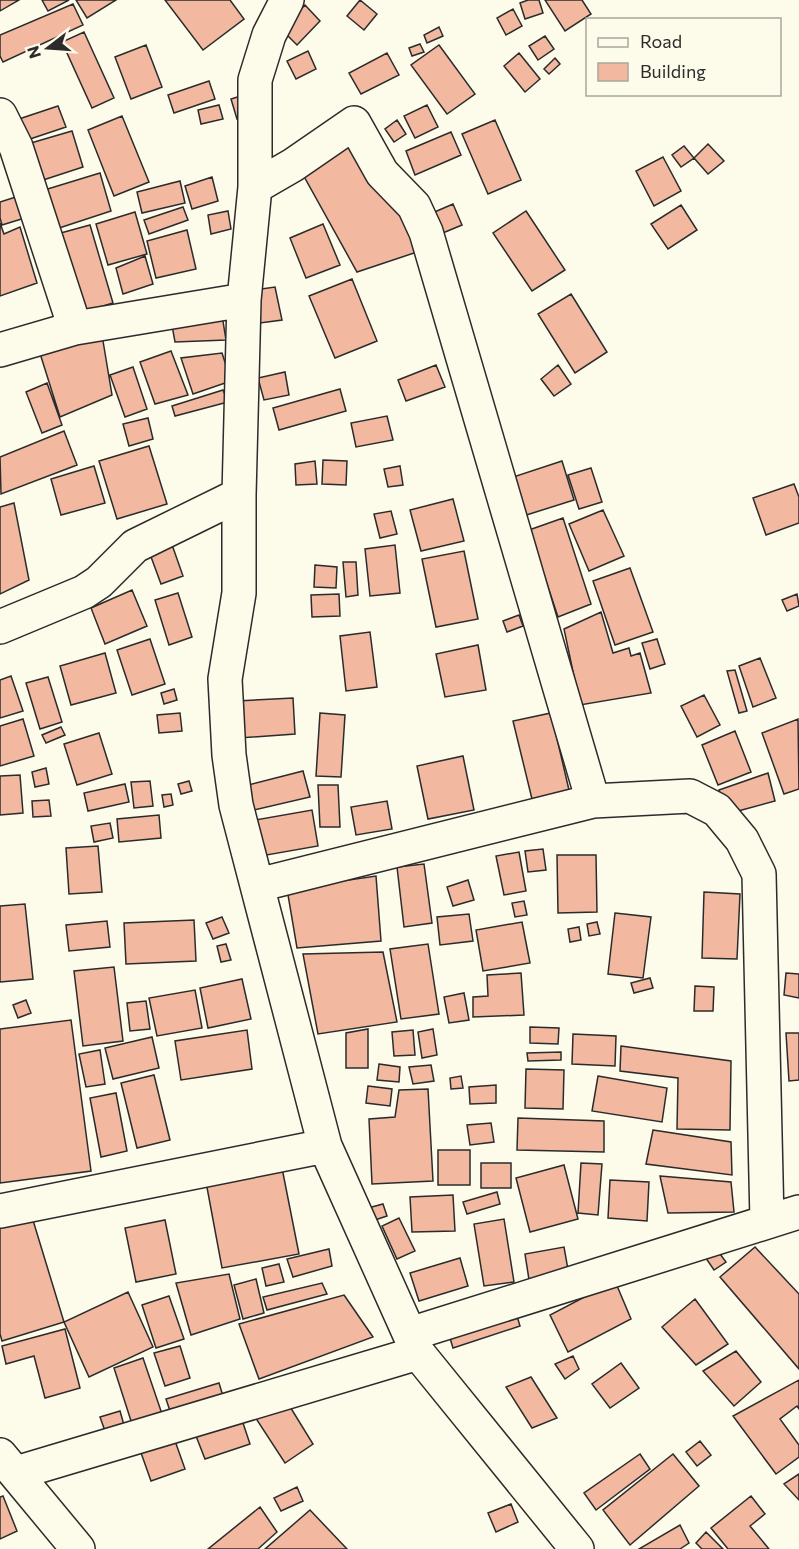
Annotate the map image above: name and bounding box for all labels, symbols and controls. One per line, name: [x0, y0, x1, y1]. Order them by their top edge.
north arrow: [18, 18, 78, 78]
legend: [586, 18, 781, 96]
text: Road: [640, 30, 682, 52]
text: N: [22, 44, 44, 61]
text: Building: [640, 60, 706, 82]

